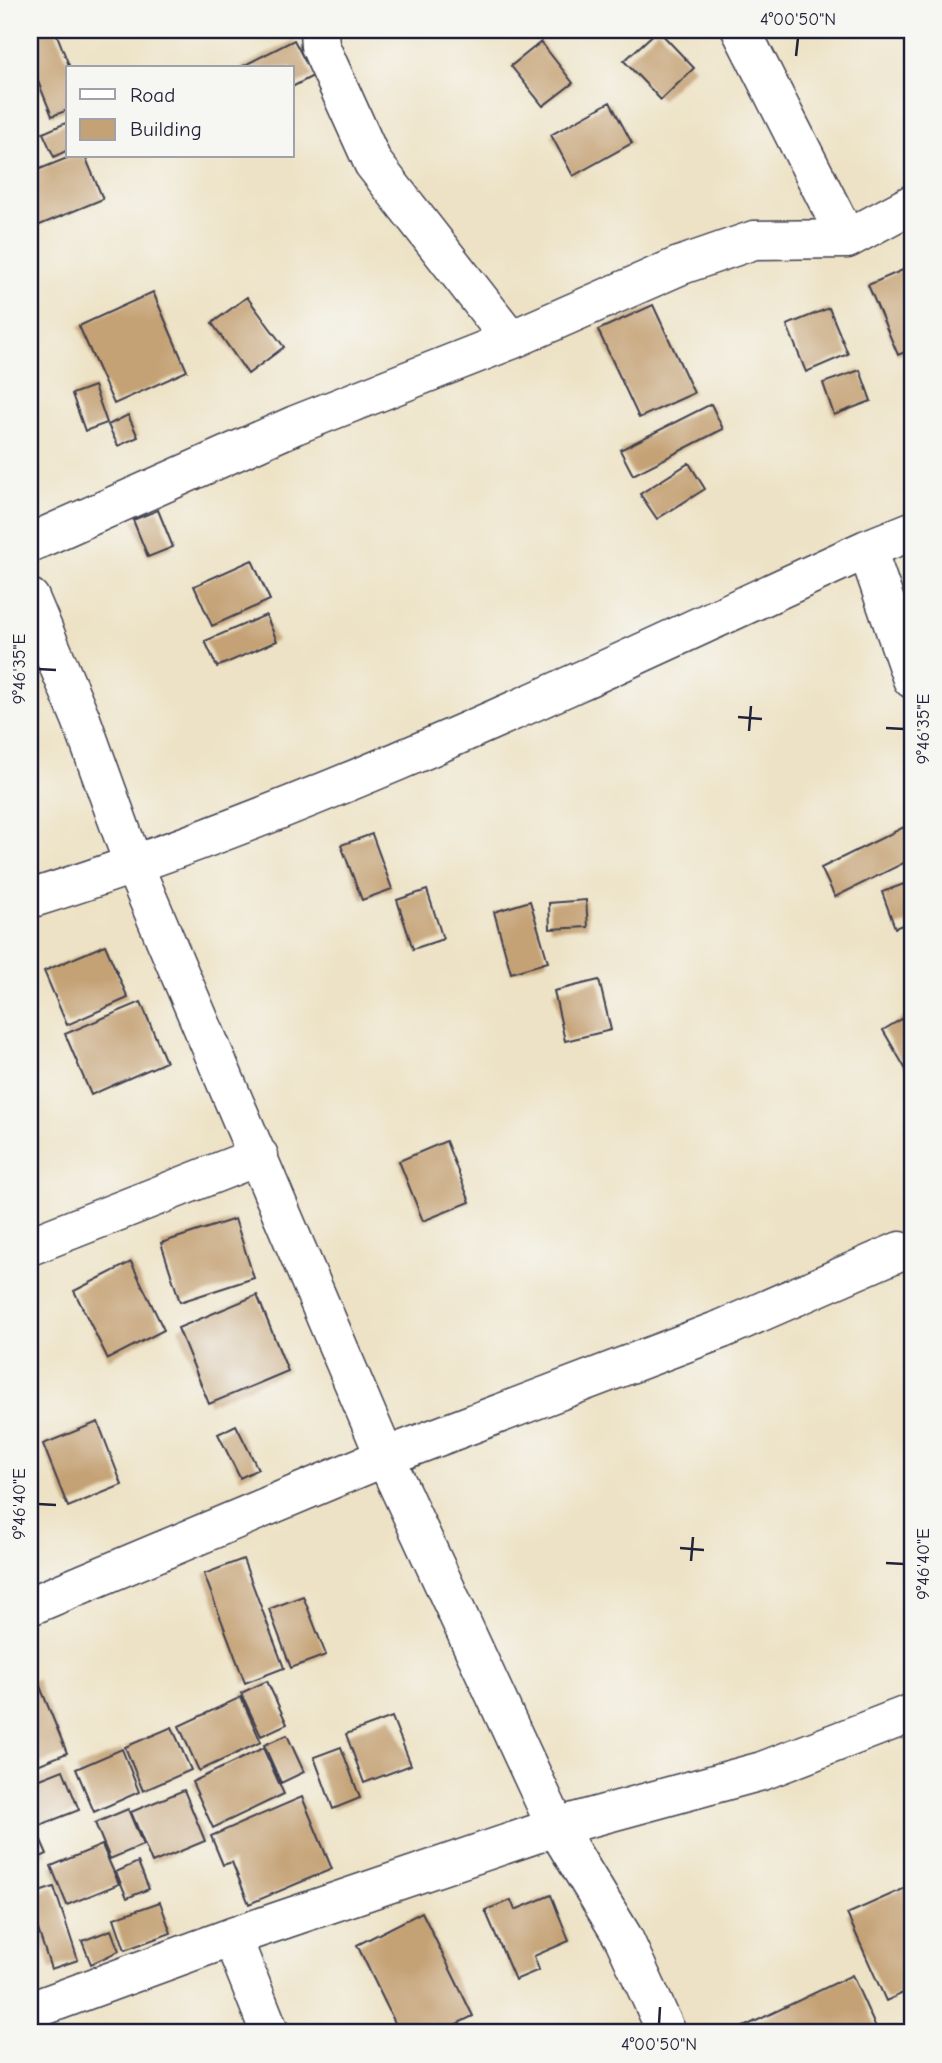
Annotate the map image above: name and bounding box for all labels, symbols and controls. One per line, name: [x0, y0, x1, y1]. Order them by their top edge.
text: 4°00'50"N: [760, 9, 836, 30]
legend: [66, 66, 294, 158]
text: Road: [130, 83, 175, 107]
text: Building: [130, 117, 202, 141]
text: 9°46'35"E: [9, 634, 30, 704]
text: 9°46'35"E: [913, 694, 934, 764]
text: 9°46'40"E: [9, 1468, 30, 1540]
text: 9°46'40"E: [913, 1528, 934, 1600]
text: 4°00'50"N: [621, 2034, 697, 2055]

